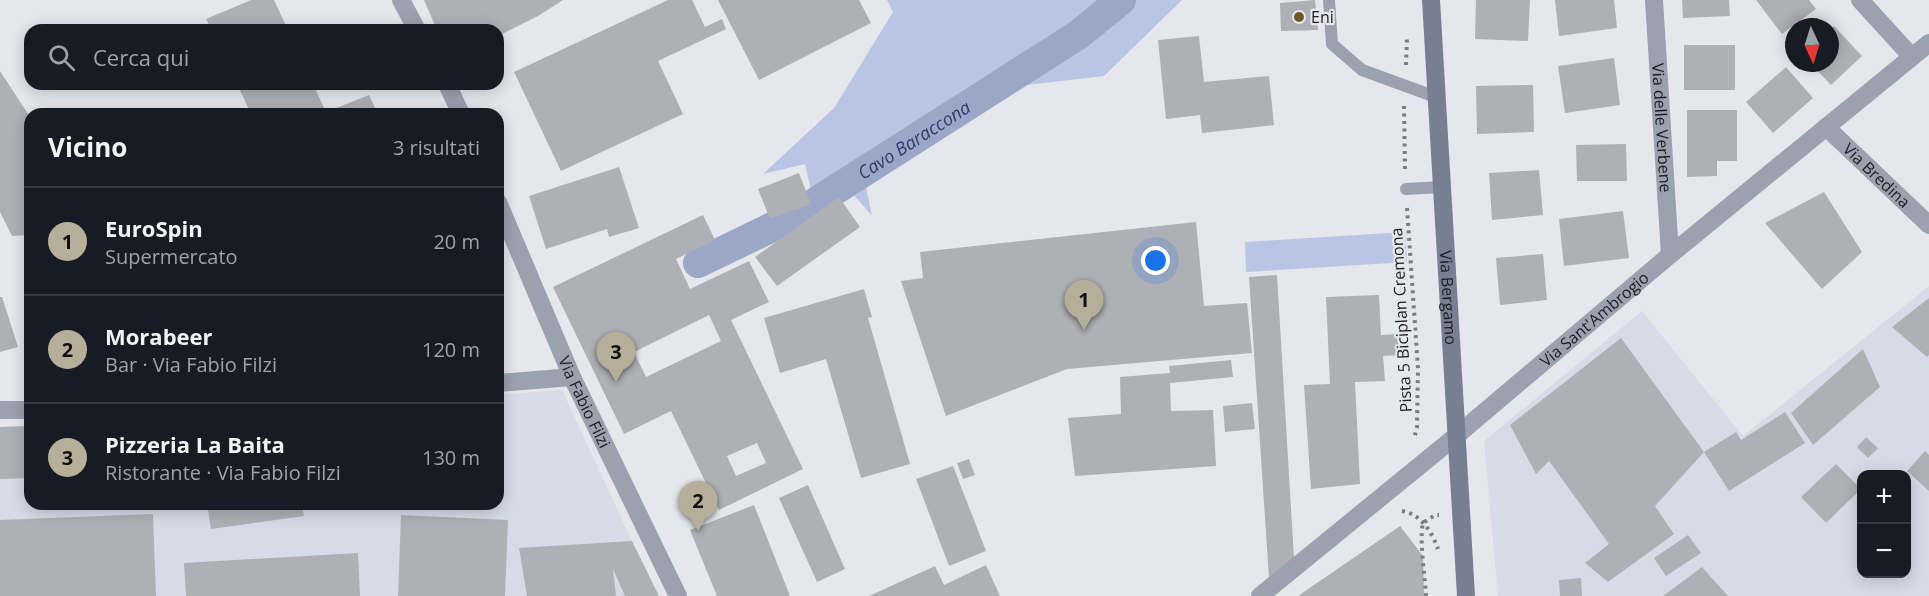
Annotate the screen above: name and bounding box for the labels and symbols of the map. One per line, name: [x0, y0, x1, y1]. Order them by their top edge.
place label: Eni: [1311, 6, 1334, 28]
marker: Eni: [1292, 10, 1306, 24]
north arrow: [1785, 18, 1839, 72]
street label: Via delle Verbene: [1647, 63, 1677, 193]
water label: Cavo Baraccona: [853, 95, 975, 185]
street label: Via Bredina: [1838, 138, 1915, 213]
street label: Pista 5 Biciplan Cremona: [1385, 227, 1417, 413]
your location: [1141, 246, 1170, 275]
street label: Via Bergamo: [1435, 250, 1462, 345]
street label: Via Sant'Ambrogio: [1535, 267, 1653, 372]
pin: 1: [1064, 280, 1104, 330]
pin: 3: [596, 332, 636, 382]
street label: Via Fabio Filzi: [553, 353, 616, 452]
pin: 2: [678, 482, 718, 531]

